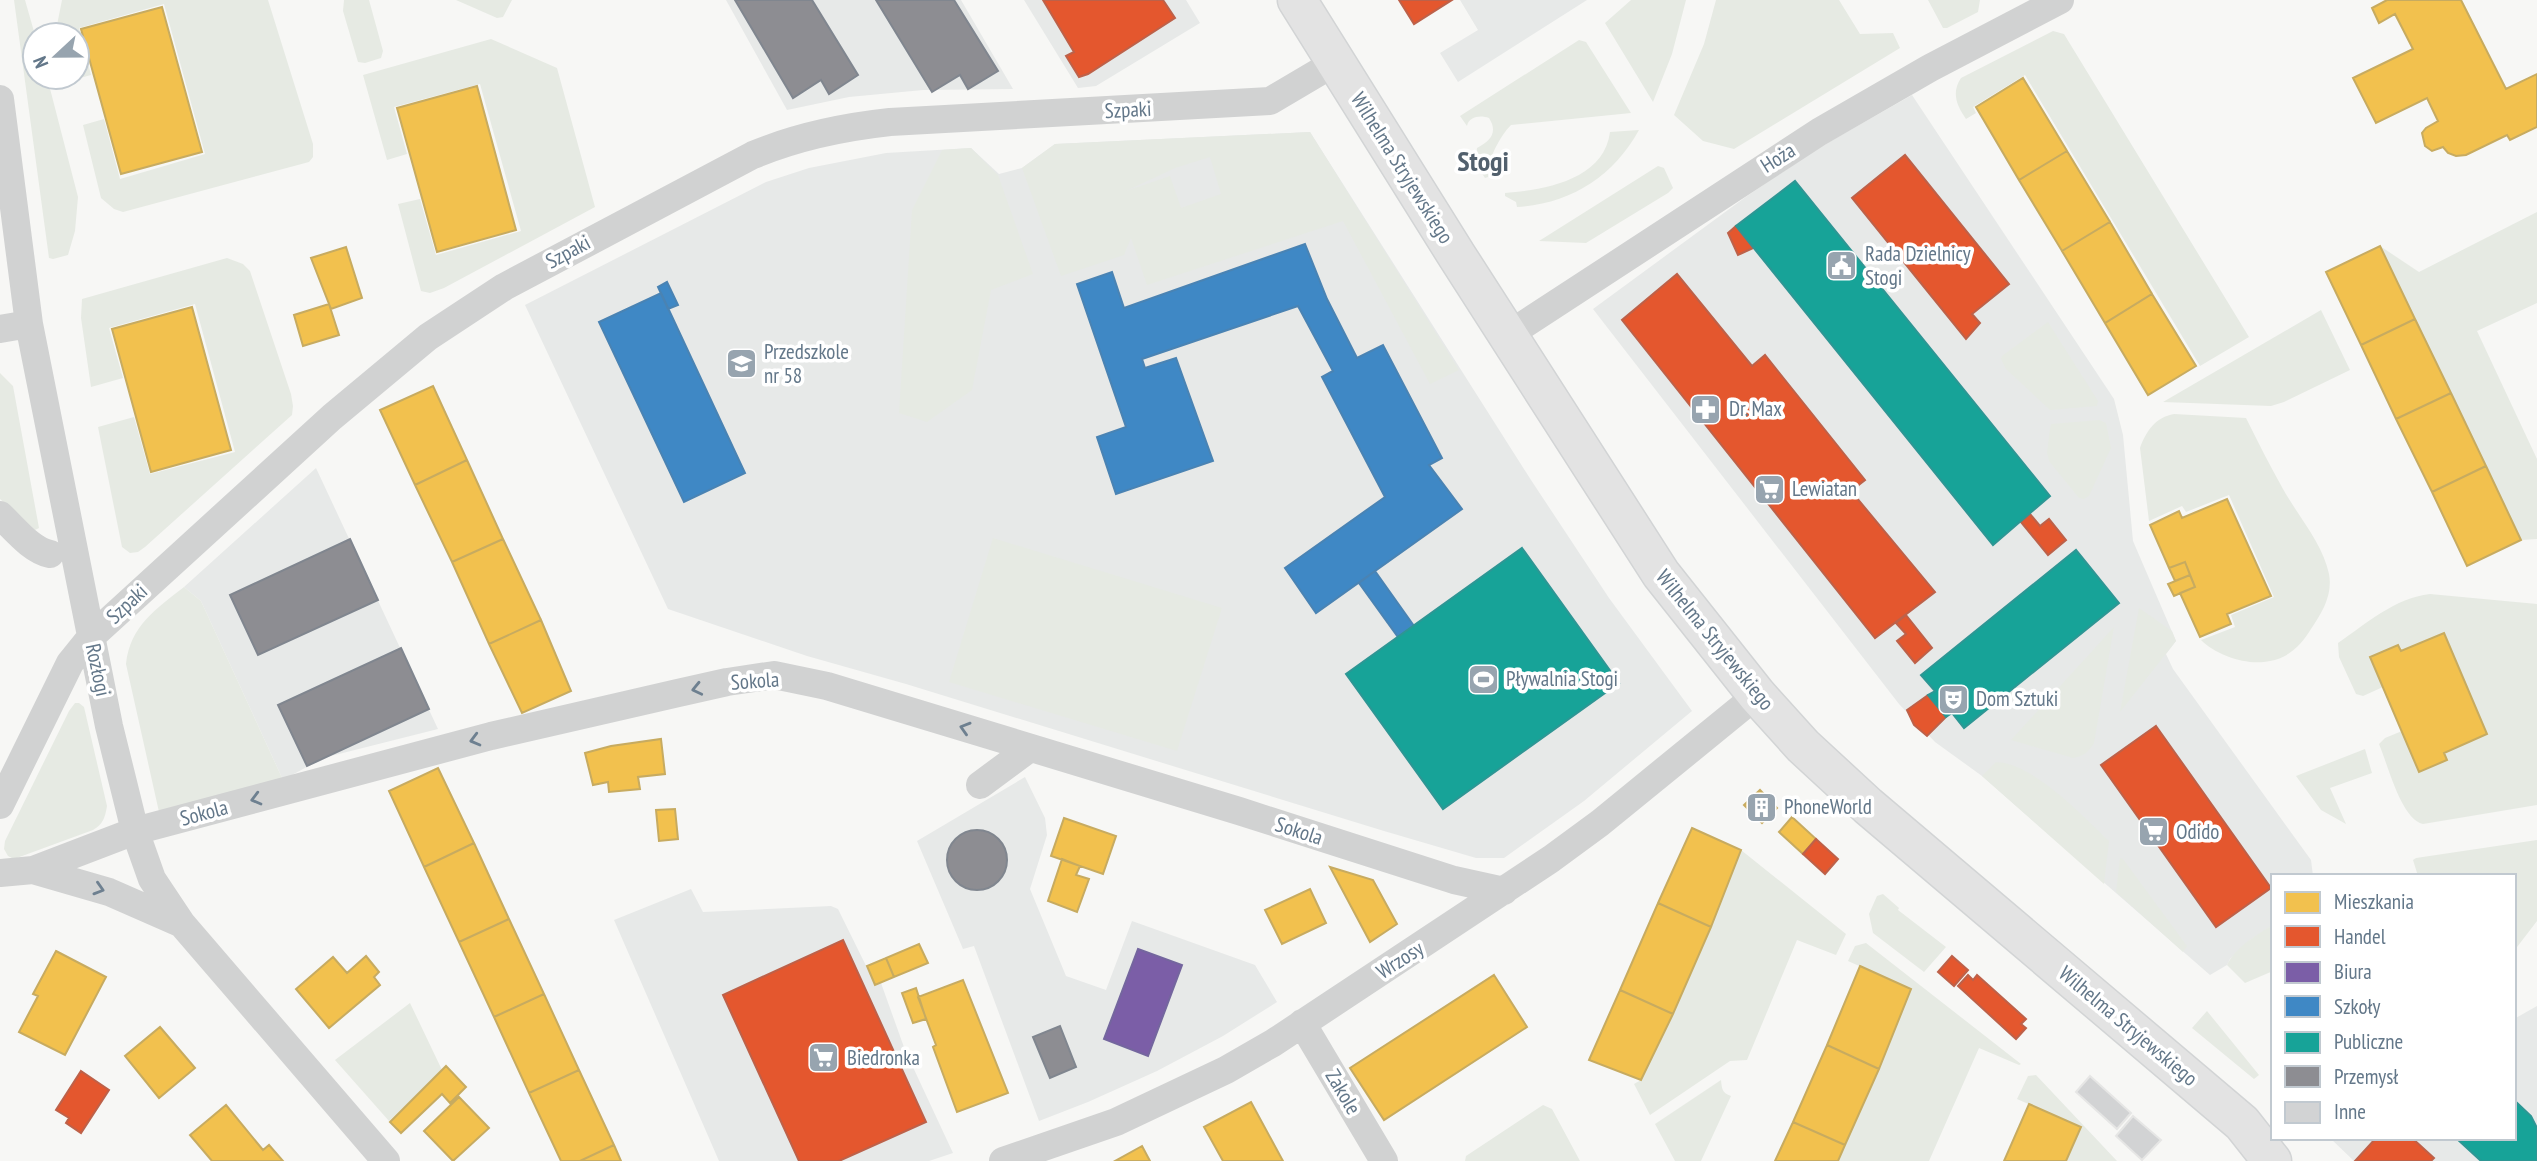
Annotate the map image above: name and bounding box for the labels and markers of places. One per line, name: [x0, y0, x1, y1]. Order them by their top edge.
place label: Rada Dzielnicy Stogi: [1865, 240, 1971, 291]
public building icon: Rada Dzielnicy Stogi: [1825, 249, 1859, 283]
place label: Przedszkole nr 58: [764, 338, 849, 389]
school or university icon: Przedszkole nr 58: [724, 347, 758, 381]
pharmacy icon: Dr. Max: [1689, 392, 1723, 426]
place label: Dr. Max: [1729, 395, 1782, 422]
supermarket icon: Lewiatan: [1752, 472, 1786, 506]
place label: Lewiatan: [1792, 475, 1857, 502]
sports icon: Pływalnia Stogi: [1466, 662, 1500, 696]
place label: Pływalnia Stogi: [1506, 665, 1618, 692]
theatre icon: Dom Sztuki: [1936, 682, 1970, 716]
place label: Dom Sztuki: [1976, 685, 2058, 712]
building icon: PhoneWorld: [1744, 790, 1778, 824]
place label: PhoneWorld: [1784, 793, 1872, 820]
supermarket icon: Odido: [2136, 815, 2170, 849]
place label: Odido: [2176, 818, 2219, 845]
supermarket icon: Biedronka: [807, 1041, 841, 1075]
place label: Biedronka: [847, 1044, 920, 1071]

